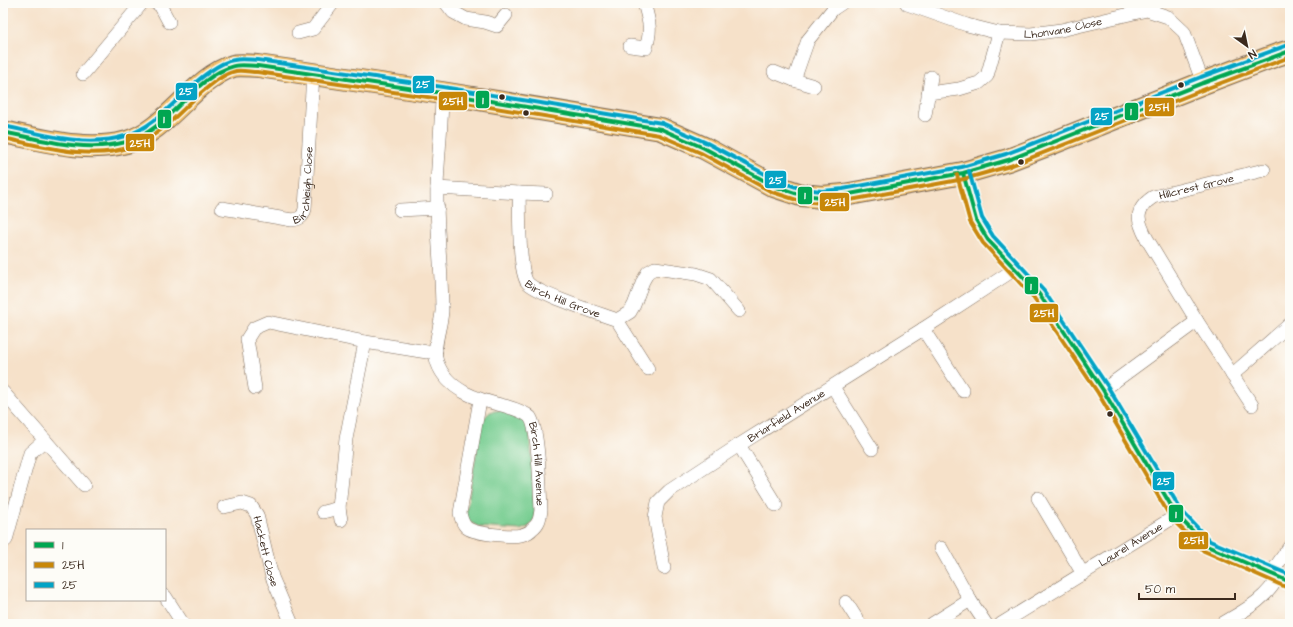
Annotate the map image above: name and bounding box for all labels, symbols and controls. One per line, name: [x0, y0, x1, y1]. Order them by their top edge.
street label: Lhonvane Close: [1024, 14, 1104, 42]
north arrow: [1227, 26, 1267, 66]
text: N: [1245, 46, 1259, 62]
line badge: 25: [412, 75, 435, 94]
text: 25: [415, 77, 430, 92]
unlabelled marker: [1176, 80, 1186, 90]
line badge: 25: [175, 82, 198, 101]
text: 25: [178, 84, 193, 99]
line badge: 1: [475, 90, 490, 109]
line badge: 25H: [438, 91, 468, 111]
unlabelled marker: [497, 92, 507, 102]
text: 1: [482, 93, 484, 108]
text: 25H: [442, 94, 464, 109]
line badge: 25H: [1144, 97, 1175, 117]
text: 25H: [1148, 100, 1170, 115]
line badge: 1: [1124, 102, 1139, 121]
text: 1: [1130, 104, 1132, 119]
line badge: 25: [1090, 107, 1113, 126]
unlabelled marker: [521, 108, 531, 118]
line badge: 1: [157, 109, 172, 129]
text: 25: [1094, 109, 1109, 124]
text: 1: [163, 112, 165, 127]
line badge: 25H: [125, 133, 155, 152]
text: 25H: [129, 136, 151, 151]
street label: Birchleigh Close: [291, 146, 317, 228]
unlabelled marker: [1016, 157, 1026, 167]
line badge: 25: [764, 170, 787, 189]
street label: Hillcrest Grove: [1157, 171, 1236, 203]
text: 25: [768, 173, 783, 188]
line badge: 1: [797, 186, 813, 205]
text: 1: [804, 188, 806, 203]
line badge: 25H: [819, 192, 850, 212]
text: 25H: [824, 195, 846, 210]
line badge: 1: [1024, 276, 1039, 295]
street label: Birch Hill Grove: [522, 277, 602, 322]
text: 1: [1030, 279, 1032, 294]
line badge: 25H: [1029, 303, 1059, 323]
text: 25H: [1033, 306, 1055, 321]
street label: Briarfield Avenue: [745, 386, 828, 446]
unlabelled marker: [1105, 409, 1115, 419]
street label: Birch Hill Avenue: [525, 420, 548, 506]
line badge: 25: [1152, 471, 1175, 491]
text: 25: [1156, 474, 1171, 489]
line badge: 1: [1168, 504, 1184, 523]
text: 1: [1175, 507, 1177, 522]
street label: Hackett Close: [249, 514, 282, 589]
street label: Laurel Avenue: [1096, 519, 1166, 570]
legend: [26, 529, 166, 601]
line badge: 25H: [1178, 531, 1209, 550]
text: 25H: [1183, 533, 1205, 548]
text: 1: [62, 537, 64, 554]
text: 25H: [62, 557, 85, 574]
scale bar: [1139, 575, 1235, 601]
text: 25: [62, 577, 78, 594]
text: 50 m: [1145, 581, 1176, 598]

